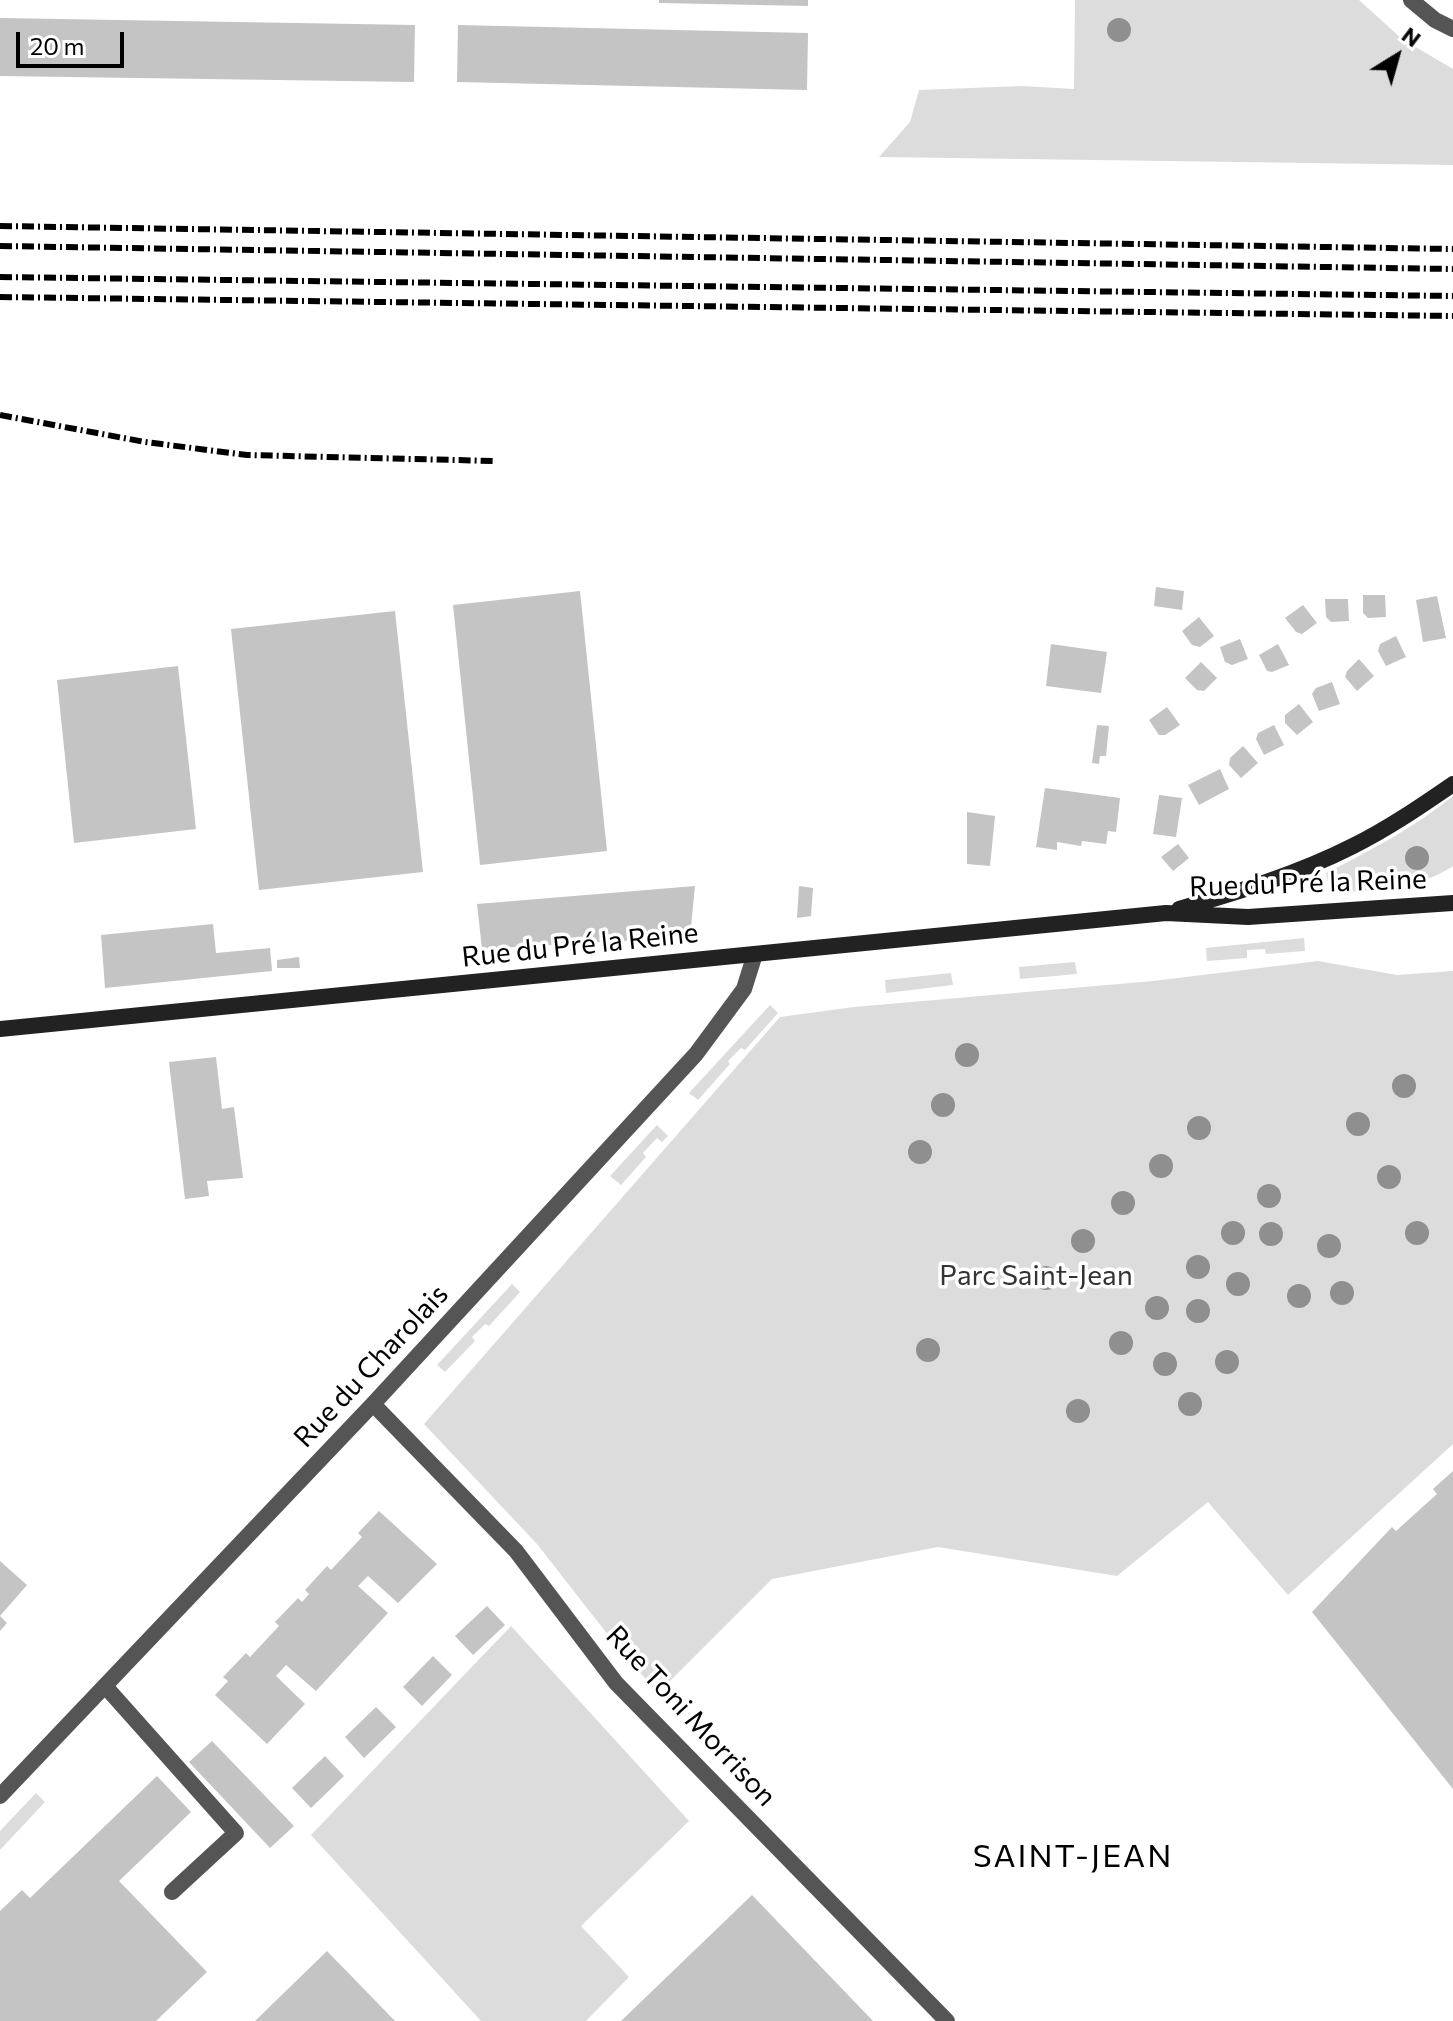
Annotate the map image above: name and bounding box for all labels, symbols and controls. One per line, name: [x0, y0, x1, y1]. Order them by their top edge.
scale bar: [20, 16, 128, 66]
north arrow: [1357, 16, 1437, 96]
text: N: [1397, 21, 1426, 52]
text: 20 m: [30, 31, 84, 60]
street label: Rue du Pré la Reine: [1189, 862, 1427, 904]
street label: Rue du Pré la Reine: [460, 916, 700, 974]
park label: Parc Saint-Jean: [939, 1259, 1133, 1293]
street label: Rue du Charolais: [287, 1278, 455, 1454]
street label: Rue Toni Morrison: [599, 1619, 783, 1813]
district label: SAINT-JEAN: [973, 1837, 1173, 1875]

